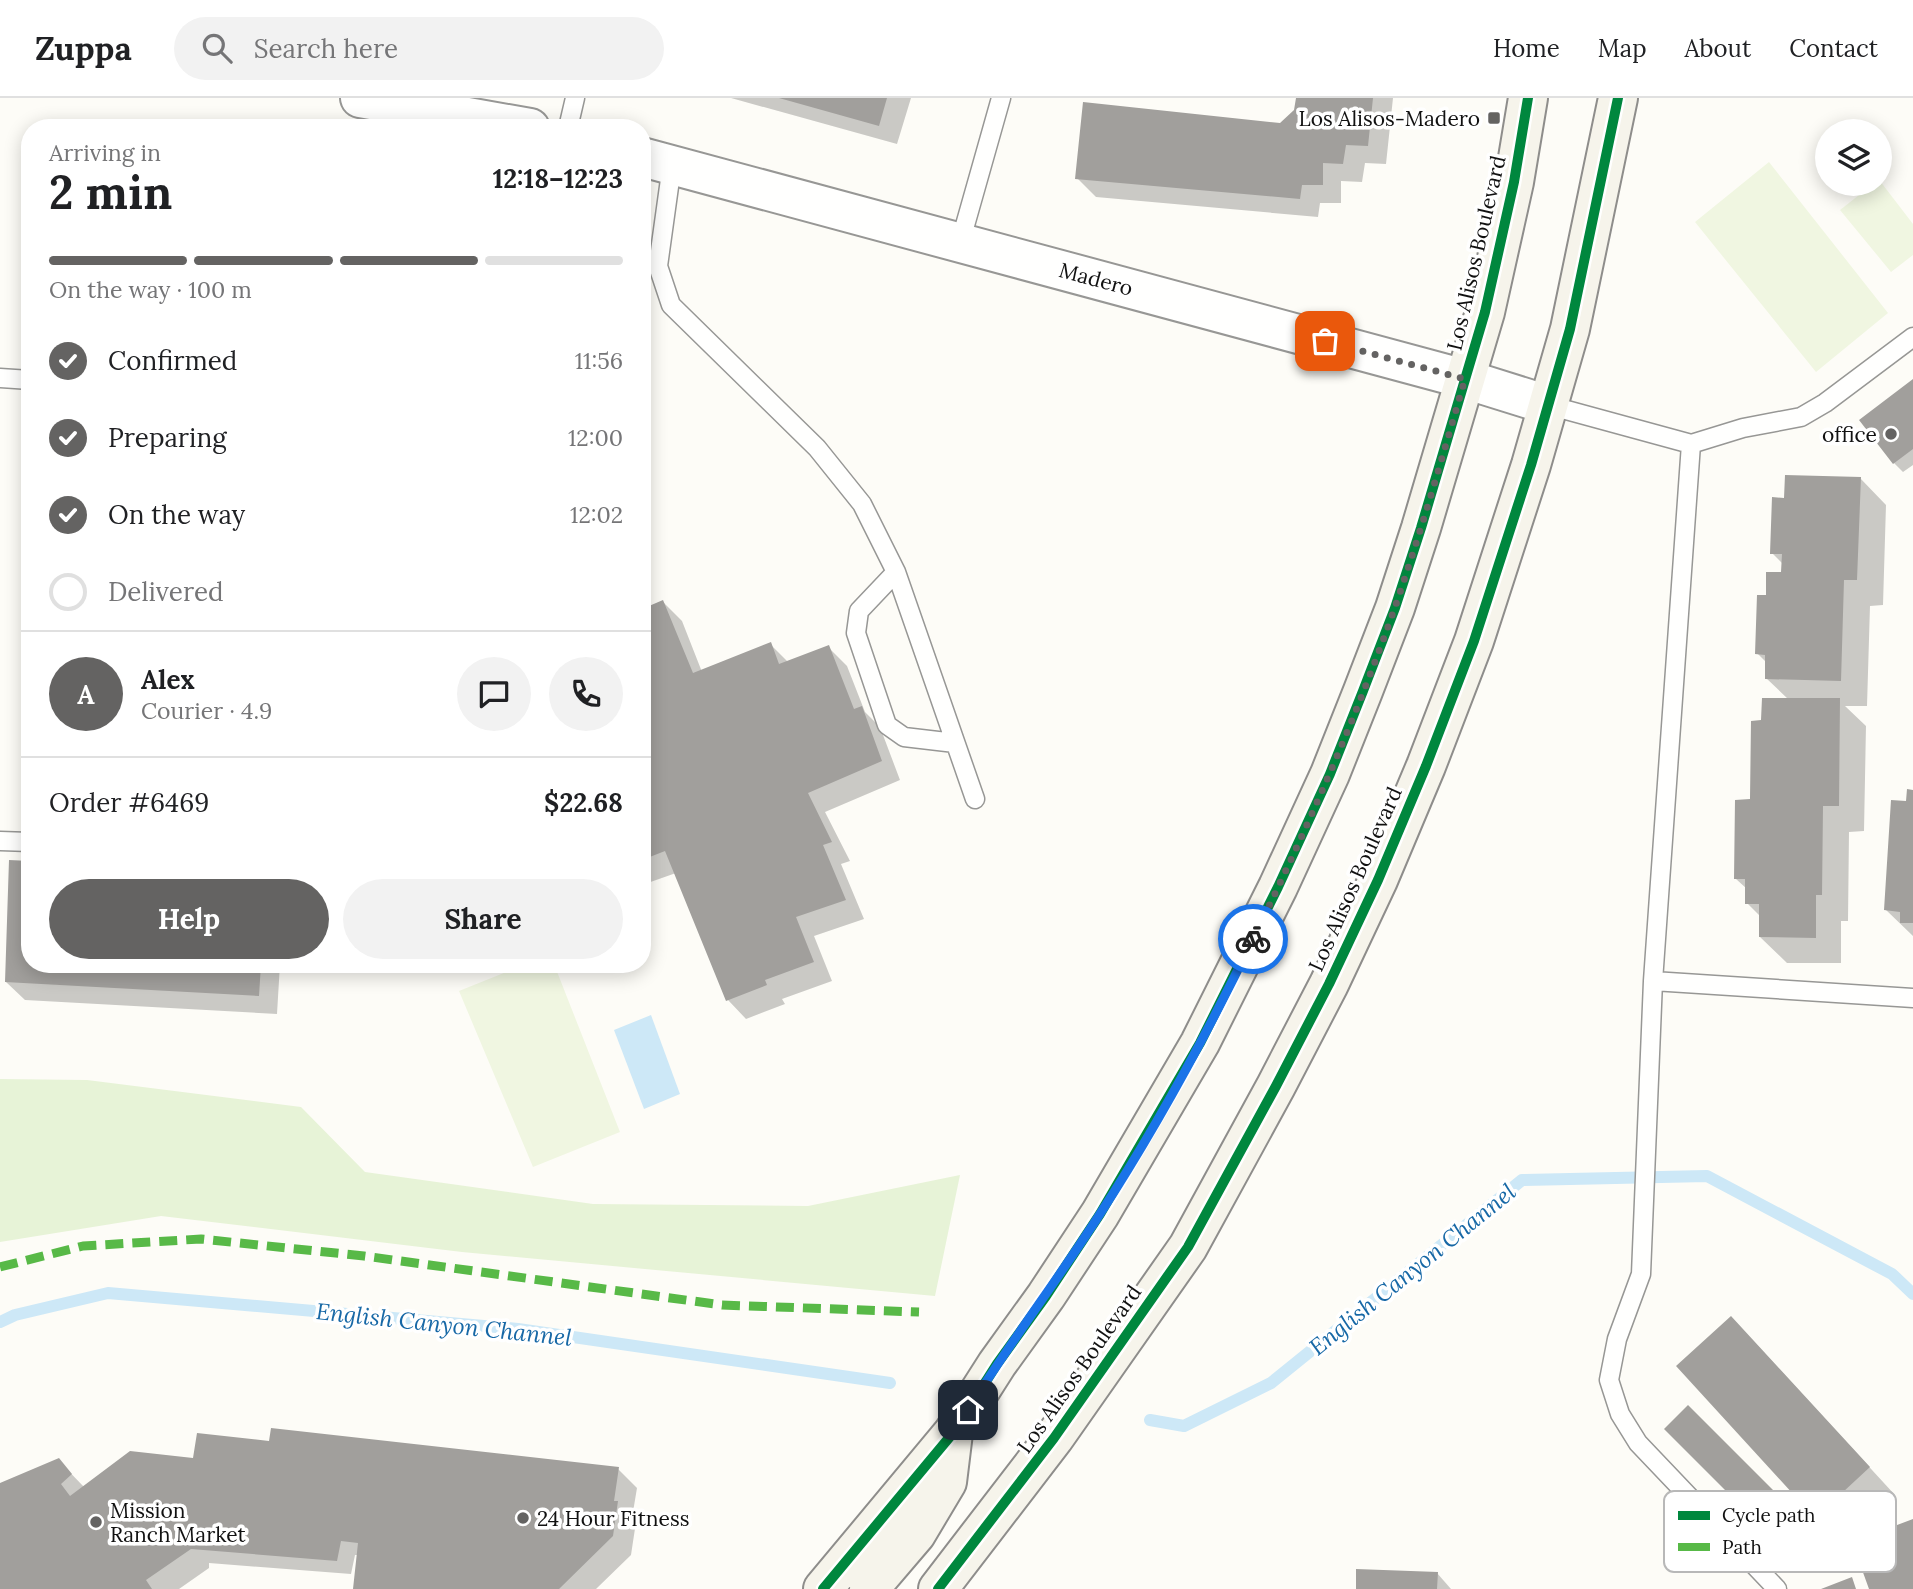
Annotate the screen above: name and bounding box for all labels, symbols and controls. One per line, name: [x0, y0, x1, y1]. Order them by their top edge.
search box: [174, 17, 664, 80]
text: Zuppa: [35, 27, 132, 69]
icon: search: [198, 29, 236, 67]
text: Search here: [254, 32, 398, 65]
text: Home: [1493, 33, 1560, 64]
text: Map: [1598, 33, 1647, 64]
text: About: [1685, 33, 1751, 64]
text: Contact: [1789, 33, 1878, 64]
place label: Los Alisos-Madero: [1299, 105, 1480, 132]
marker: Los Alisos-Madero: [1486, 110, 1502, 126]
map controls: [1815, 119, 1892, 196]
button: layers: [1815, 119, 1892, 196]
text: Arriving in: [49, 138, 161, 167]
street label: Los Alisos Boulevard: [1440, 153, 1512, 353]
text: 12:18–12:23: [493, 162, 623, 195]
text: 2 min: [49, 163, 172, 222]
street label: Madero: [1056, 256, 1136, 302]
text: On the way · 100 m: [49, 275, 252, 304]
pin: [1295, 311, 1355, 371]
icon: bag: [1306, 322, 1344, 360]
icon: check: [49, 342, 87, 380]
text: Confirmed: [108, 344, 237, 377]
text: 11:56: [575, 346, 623, 375]
icon: check: [49, 419, 87, 457]
text: Preparing: [108, 421, 227, 454]
place label: office: [1822, 421, 1877, 448]
text: 12:00: [568, 423, 623, 452]
marker: office: [1883, 426, 1899, 442]
icon: check: [49, 496, 87, 534]
text: On the way: [108, 498, 245, 531]
text: 12:02: [570, 500, 623, 529]
text: Delivered: [108, 575, 224, 608]
button: chat: [457, 657, 531, 731]
button: phone: [549, 657, 623, 731]
text: Alex: [141, 663, 195, 696]
text: A: [77, 678, 95, 711]
text: Courier · 4.9: [141, 696, 272, 725]
street label: Los Alisos Boulevard: [1302, 782, 1408, 976]
text: Order #6469: [49, 786, 209, 819]
text: $22.68: [544, 786, 623, 819]
button: Help: [49, 879, 329, 959]
button: Share: [343, 879, 623, 959]
courier: [1218, 904, 1288, 974]
icon: bike: [1234, 920, 1272, 958]
water label: English Canyon Channel: [1303, 1177, 1521, 1361]
street label: Los Alisos Boulevard: [1011, 1280, 1147, 1458]
water label: English Canyon Channel: [315, 1296, 574, 1352]
pin: [938, 1380, 998, 1440]
icon: home: [949, 1391, 987, 1429]
legend: [1664, 1491, 1896, 1572]
place label: Mission Ranch Market: [110, 1497, 247, 1548]
text: Cycle path: [1722, 1503, 1815, 1527]
place label: 24 Hour Fitness: [537, 1505, 689, 1532]
marker: 24 Hour Fitness: [515, 1510, 531, 1526]
marker: Mission Ranch Market: [88, 1514, 104, 1530]
text: Path: [1722, 1535, 1762, 1559]

